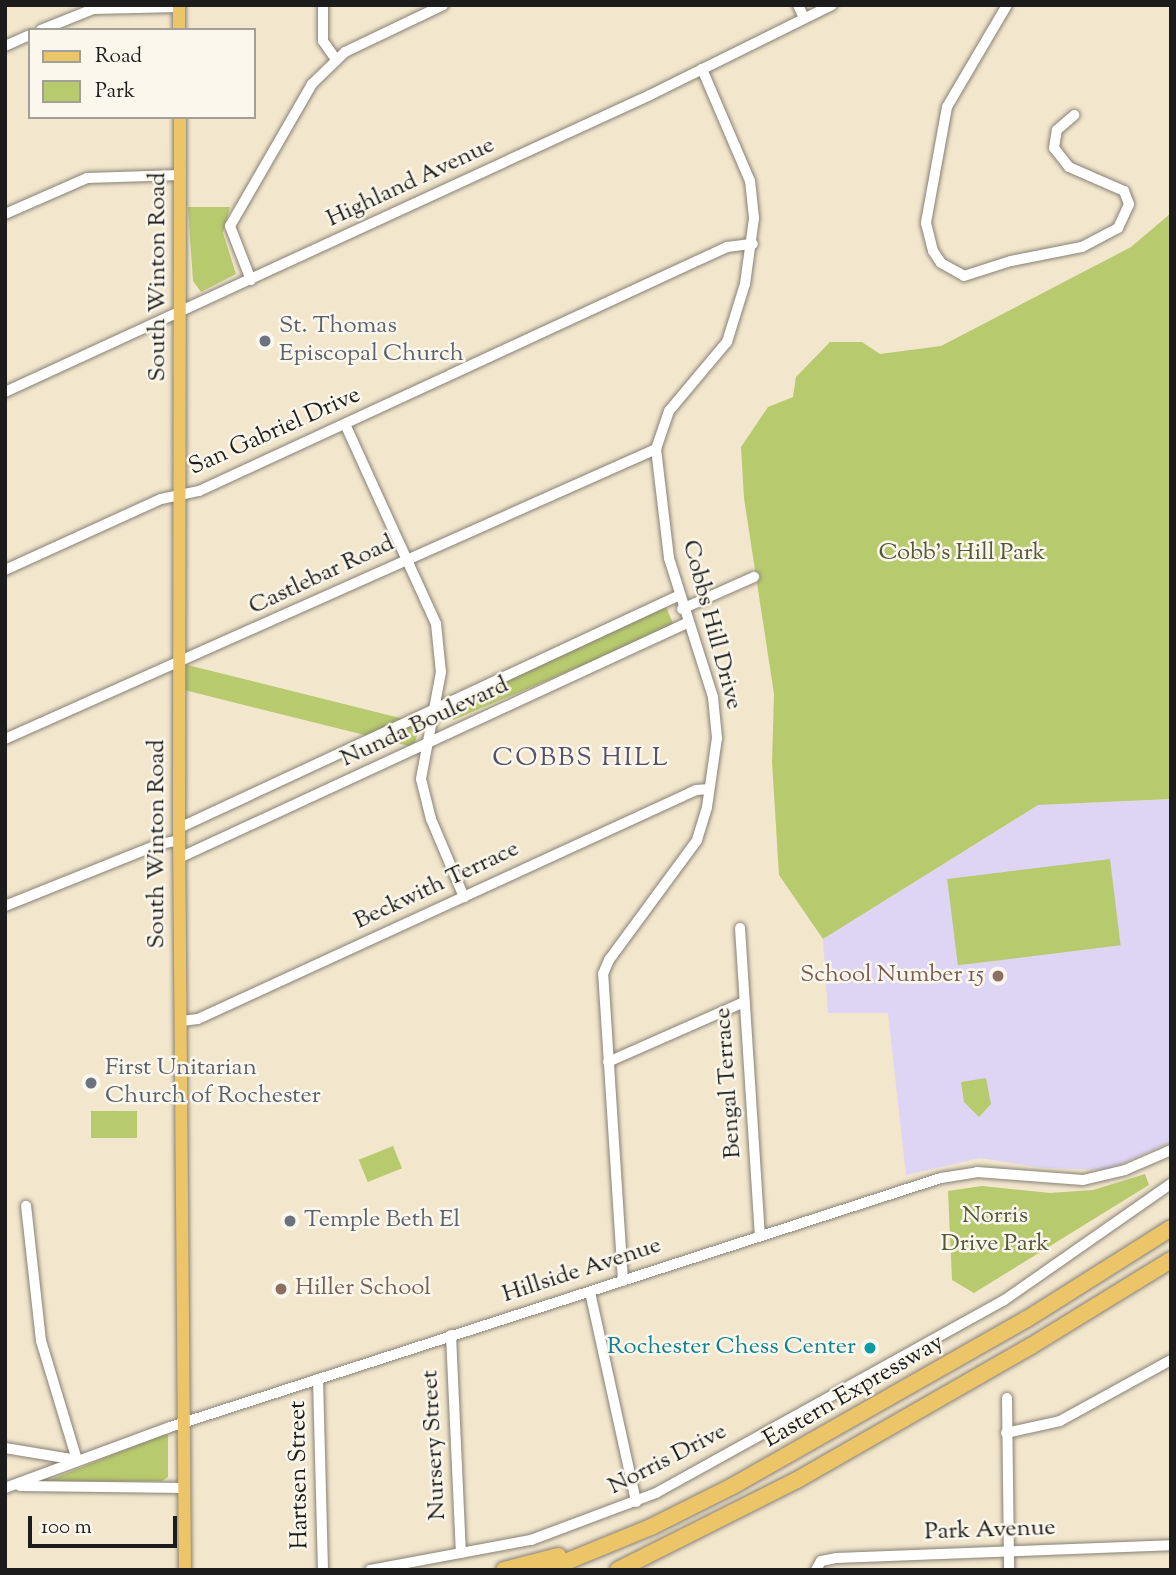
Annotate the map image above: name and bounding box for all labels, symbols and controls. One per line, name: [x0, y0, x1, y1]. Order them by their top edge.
legend: [28, 28, 256, 119]
text: Road: [95, 42, 142, 72]
text: Park: [95, 77, 135, 107]
street label: Highland Avenue: [322, 131, 500, 235]
street label: South Winton Road: [145, 172, 173, 382]
place label: St. Thomas Episcopal Church: [279, 313, 464, 369]
marker: St. Thomas Episcopal Church: [257, 333, 273, 349]
street label: San Gabriel Drive: [185, 381, 365, 483]
street label: Castlebar Road: [245, 530, 399, 622]
street label: Cobbs Hill Drive: [675, 537, 747, 713]
park label: Cobb's Hill Park: [878, 540, 1046, 568]
street label: Nunda Boulevard: [337, 672, 513, 774]
street label: South Winton Road: [144, 739, 172, 949]
district label: COBBS HILL: [494, 743, 668, 775]
street label: Beckwith Terrace: [350, 835, 524, 937]
place label: School Number 15: [800, 962, 984, 990]
marker: School Number 15: [990, 968, 1006, 984]
street label: Bengal Terrace: [709, 1006, 749, 1160]
place label: First Unitarian Church of Rochester: [105, 1055, 321, 1111]
marker: First Unitarian Church of Rochester: [83, 1075, 99, 1091]
park label: Norris Drive Park: [941, 1203, 1049, 1259]
place label: Temple Beth El: [304, 1207, 460, 1235]
marker: Temple Beth El: [282, 1213, 298, 1229]
street label: Hillside Avenue: [499, 1232, 665, 1310]
place label: Hiller School: [295, 1275, 431, 1303]
marker: Hiller School: [273, 1281, 289, 1297]
street label: Eastern Expressway: [759, 1329, 949, 1455]
place label: Rochester Chess Center: [607, 1334, 856, 1362]
marker: Rochester Chess Center: [862, 1340, 878, 1356]
street label: Nursery Street: [417, 1369, 453, 1521]
street label: Hartsen Street: [284, 1400, 316, 1550]
street label: Norris Drive: [604, 1418, 732, 1502]
scale bar: [32, 1502, 180, 1546]
text: 100 m: [41, 1513, 92, 1543]
street label: Park Avenue: [924, 1514, 1056, 1548]

